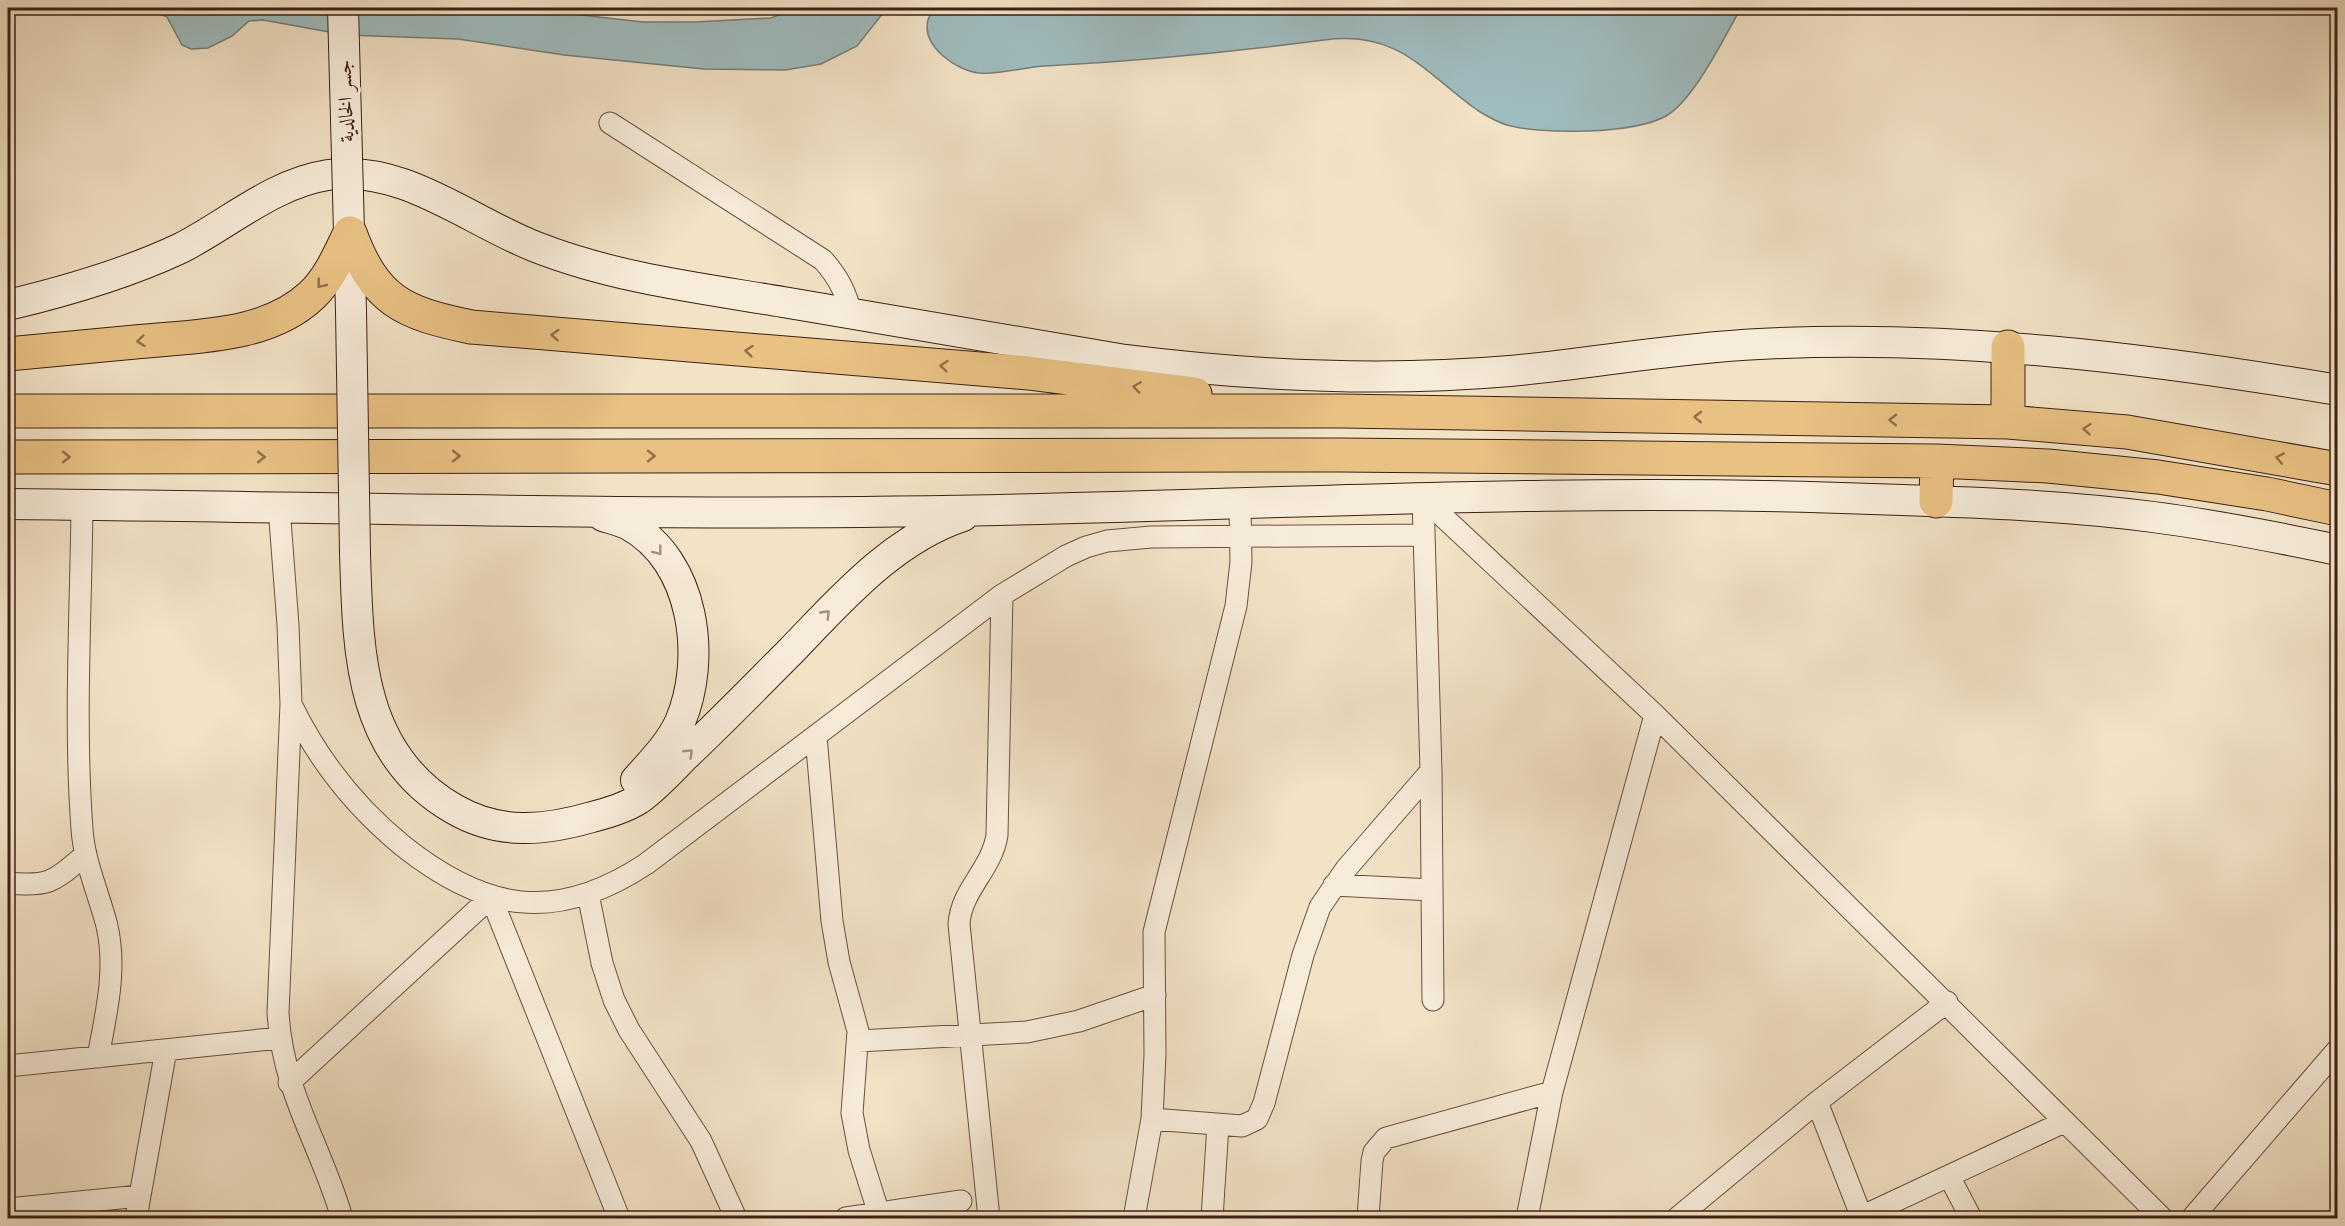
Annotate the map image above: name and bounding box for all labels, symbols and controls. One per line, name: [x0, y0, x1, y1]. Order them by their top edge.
street label: جسر الخالدية: [331, 59, 360, 143]
one-way arrow: [318, 277, 329, 288]
one-way arrow: [550, 329, 559, 342]
one-way arrow: [137, 334, 146, 347]
one-way arrow: [745, 345, 754, 358]
one-way arrow: [939, 360, 948, 373]
one-way arrow: [1133, 381, 1142, 393]
one-way arrow: [1693, 411, 1702, 423]
one-way arrow: [1888, 414, 1897, 426]
one-way arrow: [2083, 423, 2092, 436]
one-way arrow: [451, 450, 460, 462]
one-way arrow: [646, 450, 655, 462]
one-way arrow: [61, 451, 70, 463]
one-way arrow: [256, 451, 265, 463]
one-way arrow: [2275, 452, 2285, 465]
one-way arrow: [651, 545, 662, 556]
one-way arrow: [819, 611, 830, 622]
one-way arrow: [682, 749, 693, 760]

